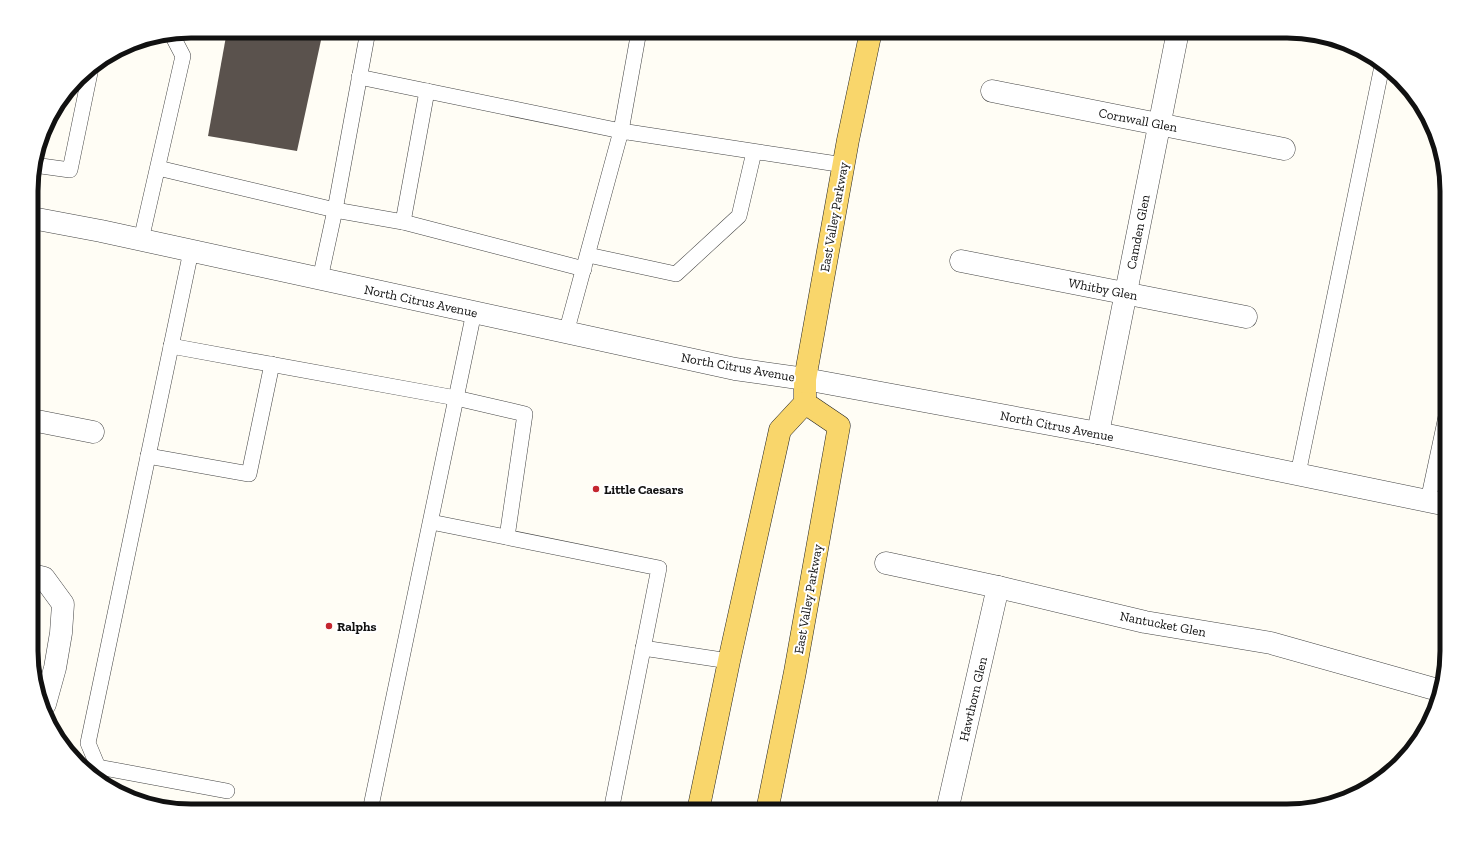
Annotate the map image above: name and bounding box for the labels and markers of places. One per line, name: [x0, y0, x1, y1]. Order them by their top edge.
place label: Little Caesars: [604, 482, 683, 497]
marker: Little Caesars: [591, 484, 601, 494]
place label: Ralphs: [337, 619, 377, 634]
marker: Ralphs: [324, 621, 334, 631]

